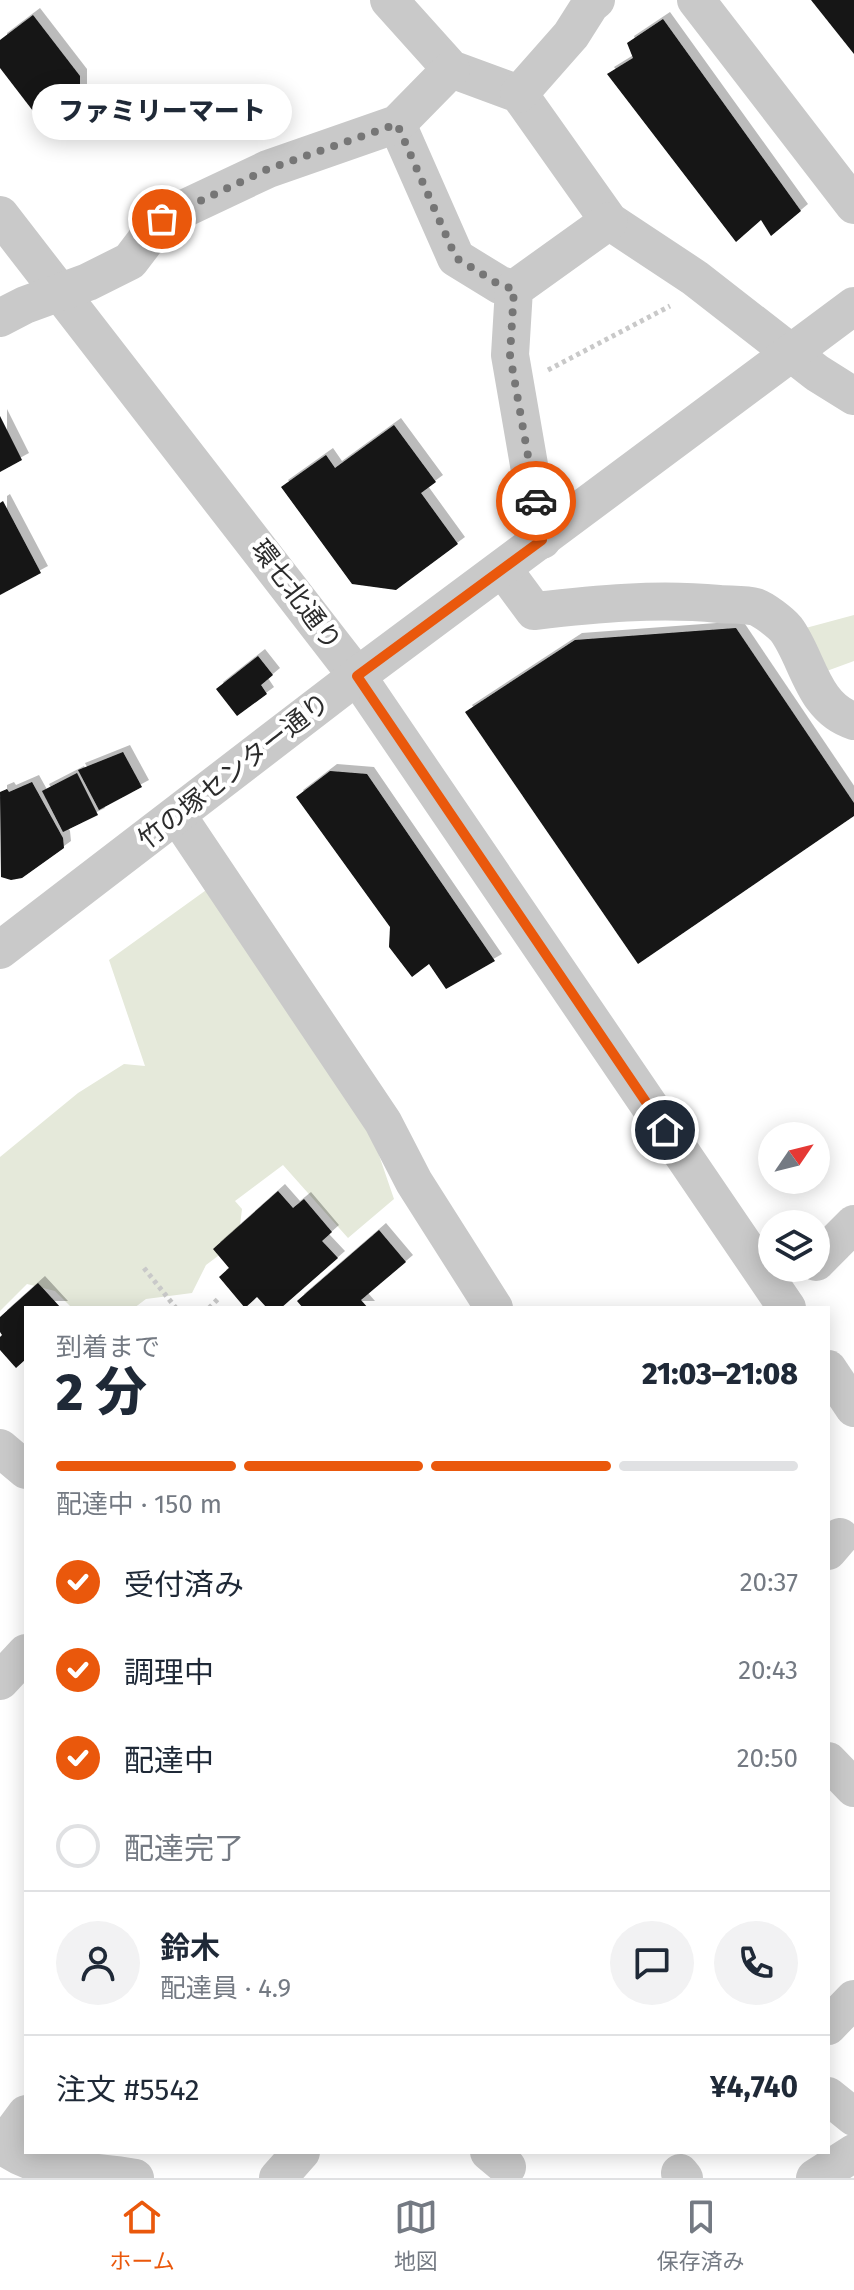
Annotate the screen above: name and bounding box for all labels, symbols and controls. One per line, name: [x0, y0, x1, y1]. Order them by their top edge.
callout: ファミリーマート: [32, 83, 292, 139]
text: ファミリーマート: [58, 96, 266, 127]
pin: [128, 185, 196, 253]
icon: bag: [140, 197, 184, 241]
courier: [496, 461, 576, 541]
icon: car: [514, 479, 558, 523]
street label: 環七北通り: [244, 534, 348, 656]
street label: 竹の塚センター通り: [132, 687, 336, 855]
pin: [631, 1096, 699, 1164]
icon: home: [643, 1108, 687, 1152]
north arrow: [758, 1122, 830, 1194]
map controls: [758, 1122, 830, 1282]
button: layers: [758, 1210, 830, 1282]
text: 到着まで: [56, 1332, 160, 1363]
text: 21:03–21:08: [642, 1356, 798, 1392]
text: 2 分: [56, 1361, 147, 1424]
text: 配達中 · 150 m: [56, 1489, 222, 1520]
icon: check: [56, 1560, 100, 1604]
text: 受付済み: [124, 1567, 244, 1603]
text: 20:37: [740, 1567, 798, 1598]
icon: check: [56, 1648, 100, 1692]
text: 調理中: [124, 1655, 214, 1691]
text: 20:43: [738, 1655, 798, 1686]
icon: check: [56, 1736, 100, 1780]
text: 配達中: [124, 1743, 214, 1779]
text: 20:50: [737, 1743, 798, 1774]
text: 配達完了: [124, 1831, 244, 1867]
button: person: [56, 1921, 140, 2005]
button: chat: [610, 1921, 694, 2005]
button: phone: [714, 1921, 798, 2005]
text: 鈴木: [160, 1930, 220, 1966]
text: 配達員 · 4.9: [160, 1973, 291, 2004]
text: ¥4,740: [710, 2069, 798, 2105]
text: 注文 #5542: [56, 2072, 200, 2108]
tab: ホーム: [109, 2195, 175, 2275]
tab: 地図: [394, 2195, 438, 2275]
tab: 保存済み: [657, 2195, 745, 2275]

